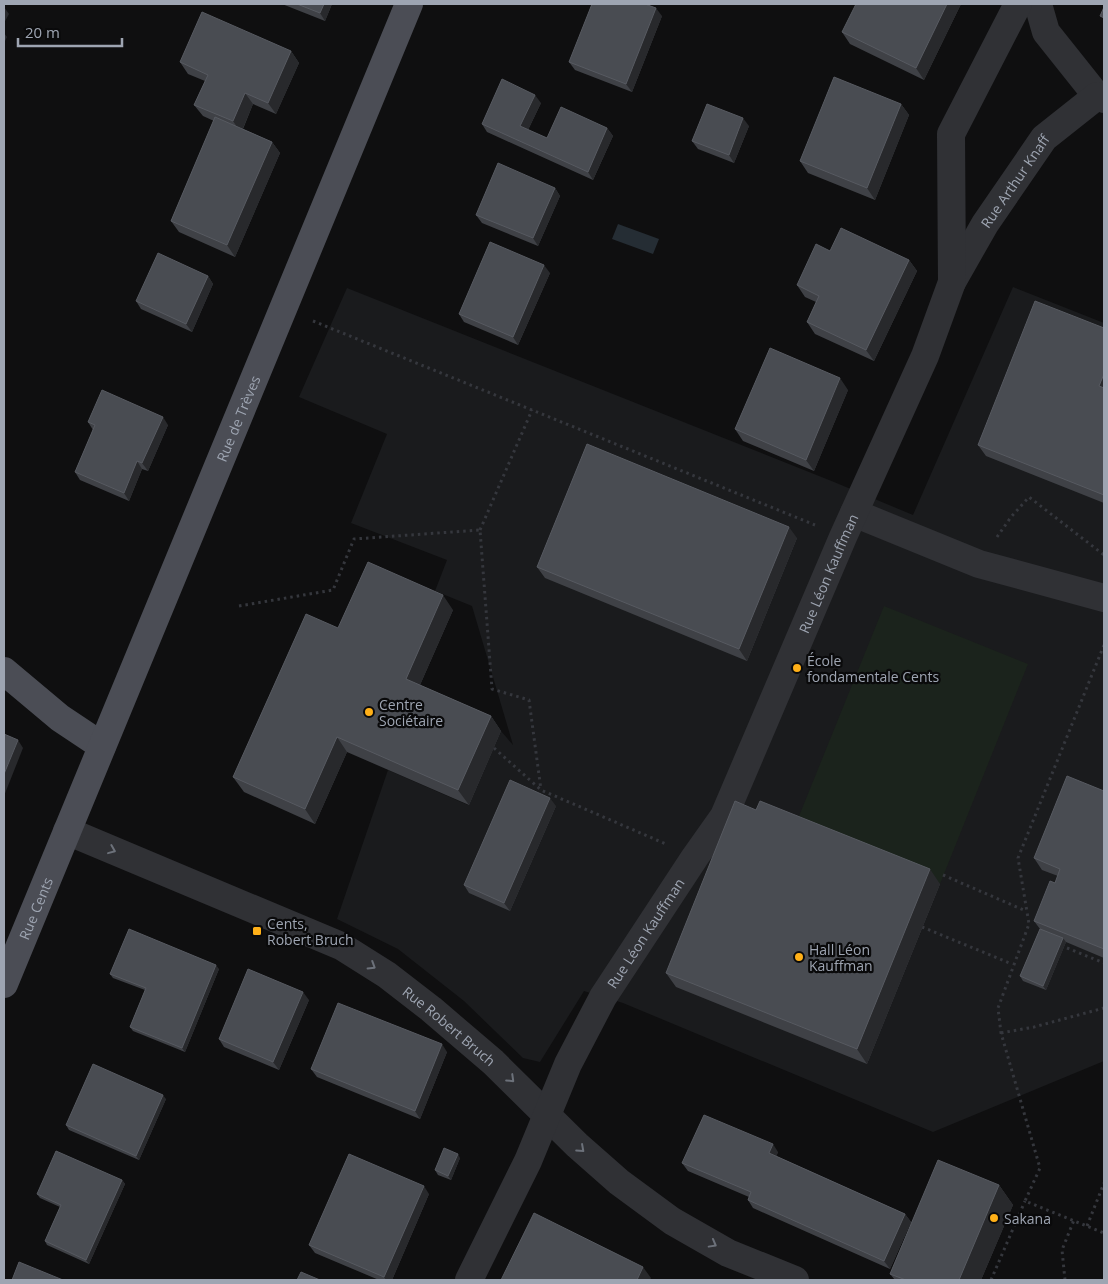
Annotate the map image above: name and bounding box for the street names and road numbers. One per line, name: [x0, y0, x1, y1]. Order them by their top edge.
street label: Rue Arthur Knaff: [976, 129, 1054, 231]
street label: Rue de Trèves: [211, 372, 264, 464]
street label: Rue Léon Kauffman: [794, 511, 862, 636]
street label: Rue Cents: [14, 874, 57, 942]
street label: Rue Léon Kauffman: [602, 874, 688, 992]
street label: Rue Robert Bruch: [399, 981, 500, 1070]

